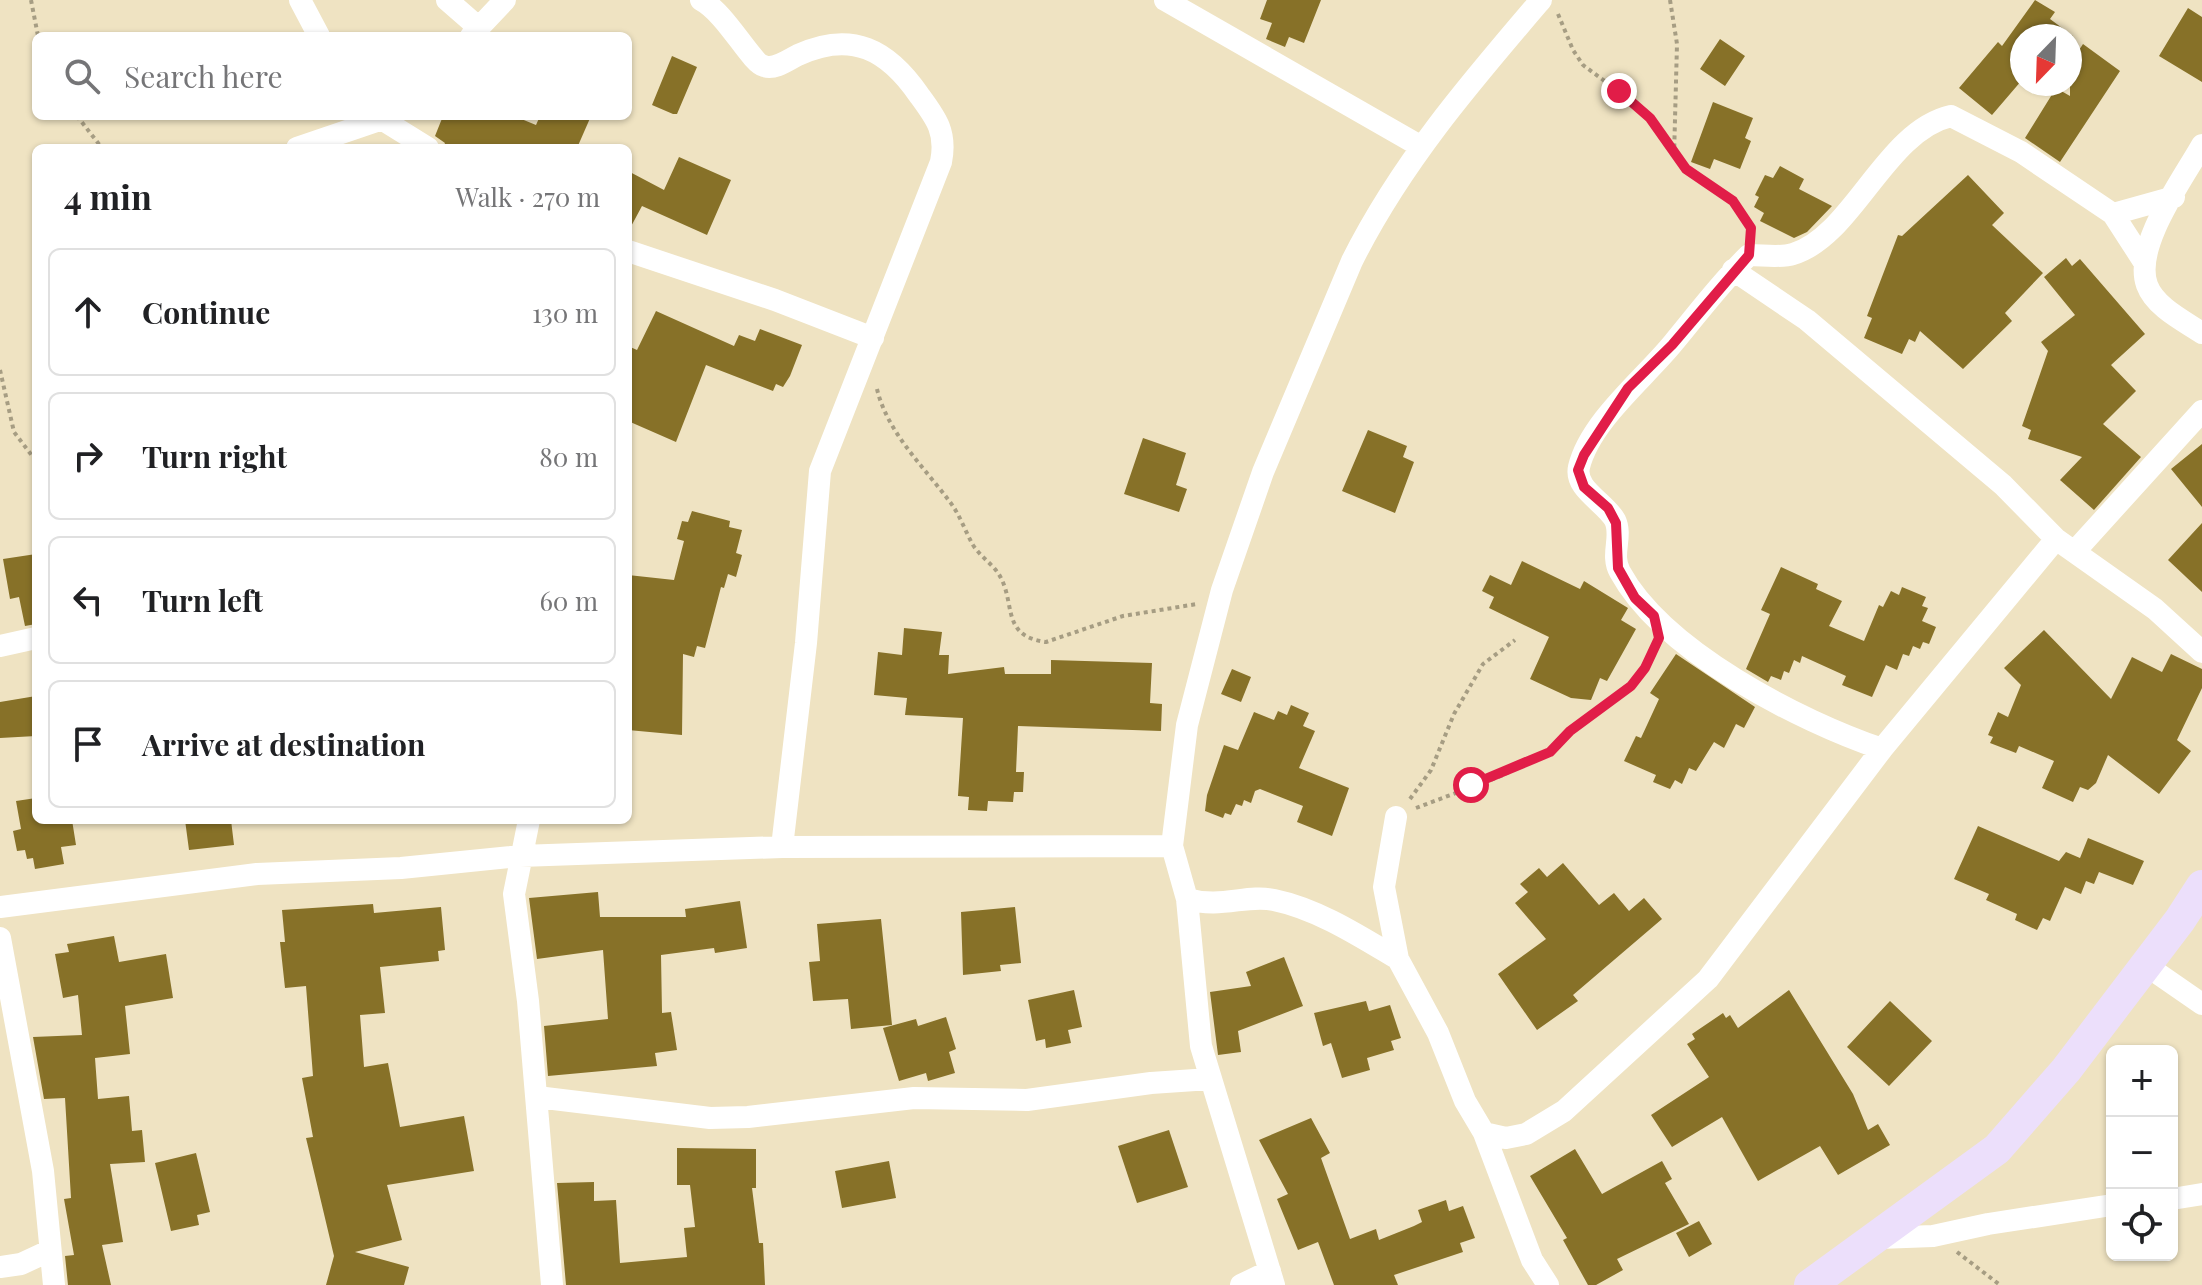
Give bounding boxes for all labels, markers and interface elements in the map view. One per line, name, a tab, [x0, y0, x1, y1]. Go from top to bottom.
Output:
north arrow	[2010, 24, 2082, 96]
search box	[32, 32, 632, 120]
icon: search	[60, 54, 104, 98]
text: Search here	[124, 56, 283, 96]
route end	[1601, 73, 1637, 109]
text: 4 min	[64, 173, 152, 219]
text: Walk · 270 m	[455, 179, 600, 214]
icon: ahead	[66, 290, 110, 334]
text: Continue	[142, 292, 270, 332]
text: 130 m	[532, 295, 598, 330]
icon: right	[66, 434, 110, 478]
text: Turn right	[142, 436, 287, 476]
text: 80 m	[539, 439, 598, 474]
icon: left	[66, 578, 110, 622]
text: Turn left	[142, 580, 263, 620]
text: 60 m	[539, 583, 598, 618]
icon: arrive	[66, 722, 110, 766]
text: Arrive at destination	[142, 724, 425, 764]
route start	[1453, 767, 1489, 803]
map controls	[2106, 1045, 2178, 1261]
button: +	[2106, 1045, 2178, 1117]
button: −	[2106, 1117, 2178, 1189]
button: locate	[2106, 1189, 2178, 1261]

